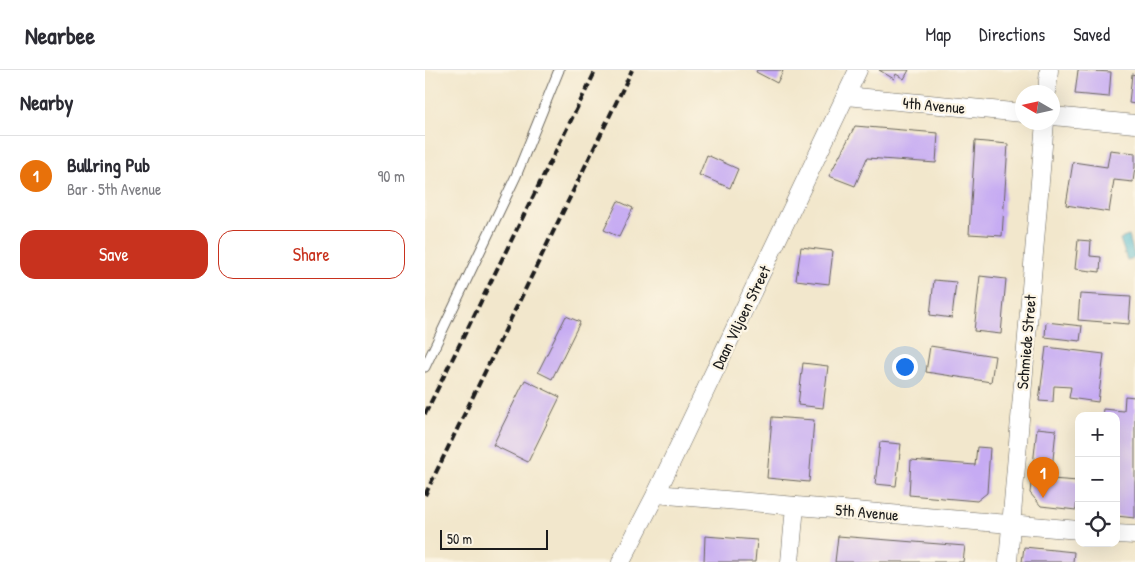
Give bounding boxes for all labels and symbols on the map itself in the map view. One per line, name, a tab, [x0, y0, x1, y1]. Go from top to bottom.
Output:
north arrow	[1015, 85, 1060, 130]
street label: 4th Avenue	[902, 91, 967, 119]
street label: Daan Viljoen Street	[706, 261, 776, 372]
street label: Schmiede Street	[1011, 293, 1041, 390]
your location	[892, 354, 918, 380]
pin: 1	[1027, 457, 1059, 498]
street label: 5th Avenue	[835, 498, 900, 526]
scale bar	[440, 527, 547, 550]

